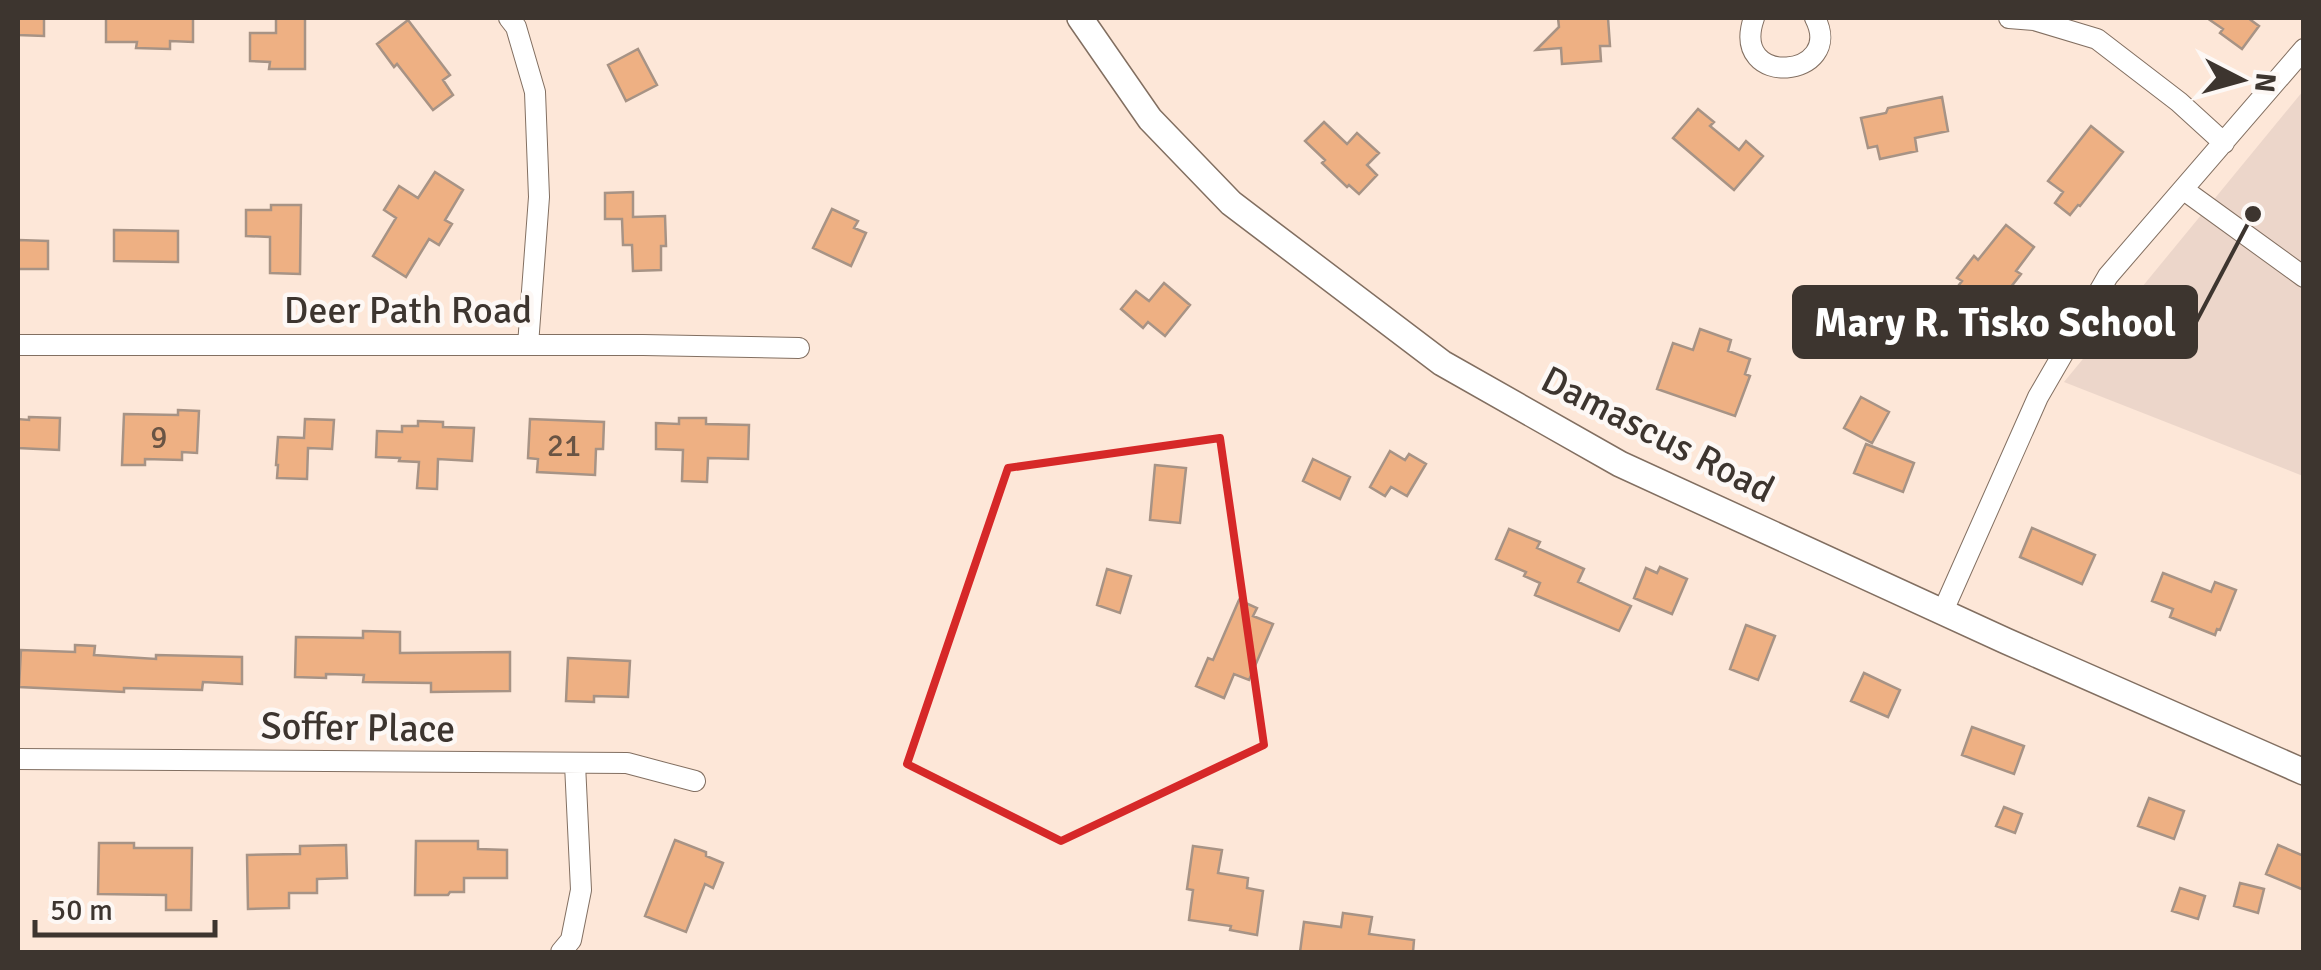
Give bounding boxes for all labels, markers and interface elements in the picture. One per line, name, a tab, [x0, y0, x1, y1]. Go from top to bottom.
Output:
north arrow	[2191, 30, 2291, 130]
text: N	[2247, 71, 2283, 94]
street label: Deer Path Road	[284, 287, 532, 334]
callout: Mary R. Tisko School	[1794, 287, 2196, 357]
text: Mary R. Tisko School	[1814, 298, 2176, 348]
street label: Damascus Road	[1534, 356, 1782, 513]
house number: 9	[150, 418, 168, 457]
house number: 21	[547, 426, 581, 465]
street label: Soffer Place	[260, 702, 456, 753]
scale bar	[35, 875, 215, 937]
text: 50 m	[50, 892, 113, 929]

